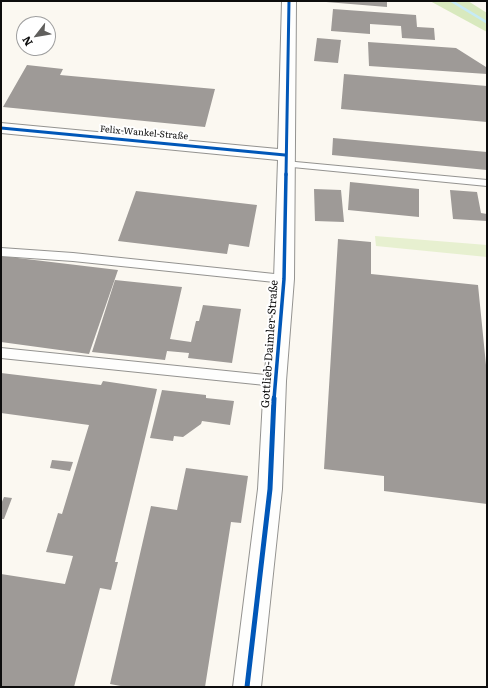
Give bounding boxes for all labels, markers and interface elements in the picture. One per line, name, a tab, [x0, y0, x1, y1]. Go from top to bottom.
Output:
north arrow	[16, 16, 56, 56]
text: N	[17, 34, 36, 50]
street label: Felix-Wankel-Straße	[99, 124, 189, 142]
street label: Gottlieb-Daimler-Straße	[259, 280, 281, 408]

